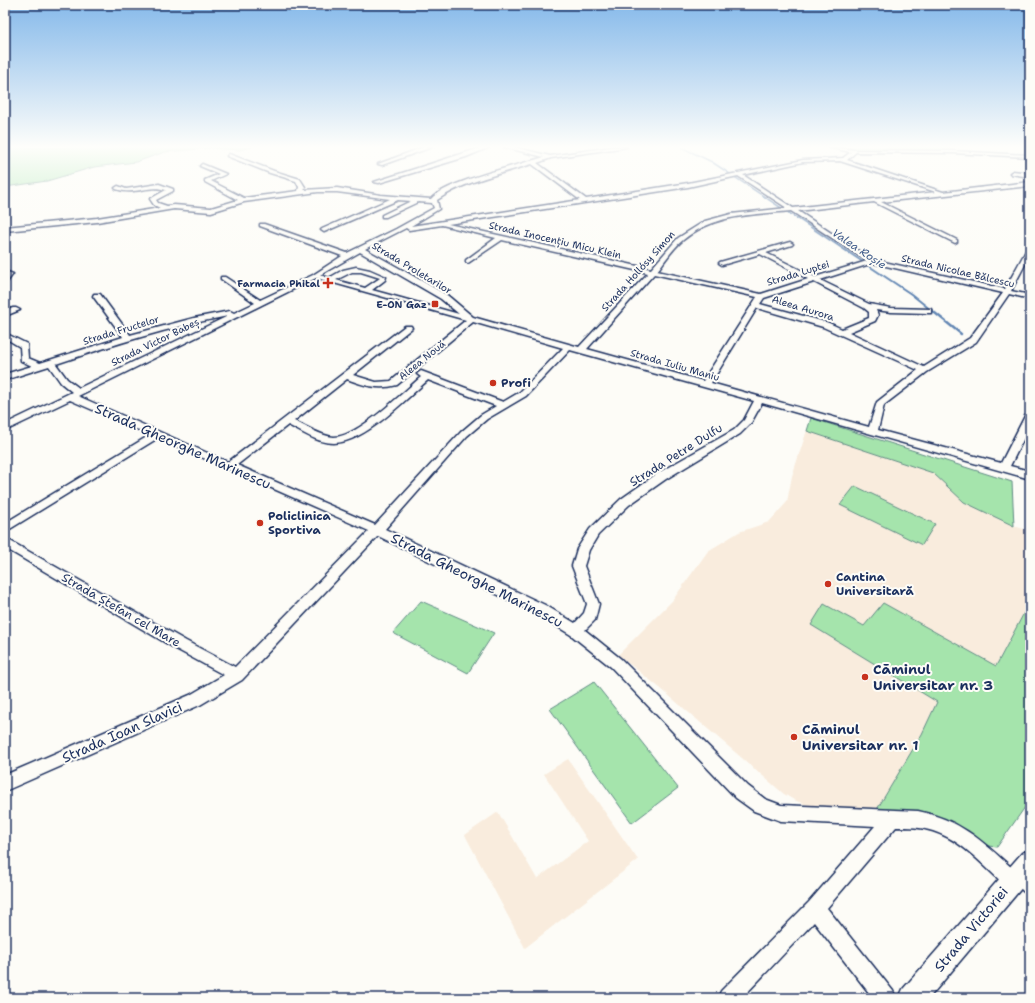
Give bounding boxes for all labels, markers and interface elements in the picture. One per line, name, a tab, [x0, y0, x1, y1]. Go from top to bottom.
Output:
street label: Strada Inocențiu Micu Klein	[487, 218, 622, 263]
water label: Valea Roșie	[829, 225, 889, 273]
street label: Strada Hollósy Simon	[598, 228, 678, 314]
street label: Strada Proletarilor	[370, 239, 455, 297]
street label: Strada Nicolae Bălcescu	[900, 252, 1016, 290]
street label: Strada Luptei	[765, 257, 831, 289]
place label: Farmacia Phital	[237, 277, 321, 290]
marker: Farmacia Phital	[323, 278, 333, 288]
street label: Aleea Aurora	[770, 292, 836, 324]
place label: E-ON Gaz	[376, 298, 427, 311]
marker: E-ON Gaz	[430, 299, 440, 309]
street label: Strada Fructelor	[81, 312, 161, 348]
street label: Strada Victor Babeș	[109, 315, 202, 370]
street label: Aleea Nouă	[396, 337, 449, 383]
street label: Strada Iuliu Maniu	[629, 346, 721, 384]
place label: Profi	[501, 375, 531, 391]
marker: Profi	[488, 378, 498, 388]
street label: Strada Gheorghe Marinescu	[92, 399, 274, 493]
street label: Strada Petre Dulfu	[626, 420, 726, 490]
place label: Policlinica Sportiva	[268, 508, 332, 538]
marker: Policlinica Sportiva	[255, 518, 265, 528]
street label: Strada Gheorghe Marinescu	[388, 529, 566, 631]
street label: Strada Ștefan cel Mare	[59, 569, 184, 651]
place label: Cantina Universitară	[836, 569, 914, 599]
marker: Cantina Universitară	[823, 579, 833, 589]
place label: Căminul Universitar nr. 3	[873, 660, 993, 694]
marker: Căminul Universitar nr. 3	[860, 672, 870, 682]
street label: Strada Ioan Slavici	[59, 697, 185, 767]
place label: Căminul Universitar nr. 1	[802, 720, 919, 754]
marker: Căminul Universitar nr. 1	[789, 732, 799, 742]
street label: Strada Victoriei	[930, 883, 1012, 975]

